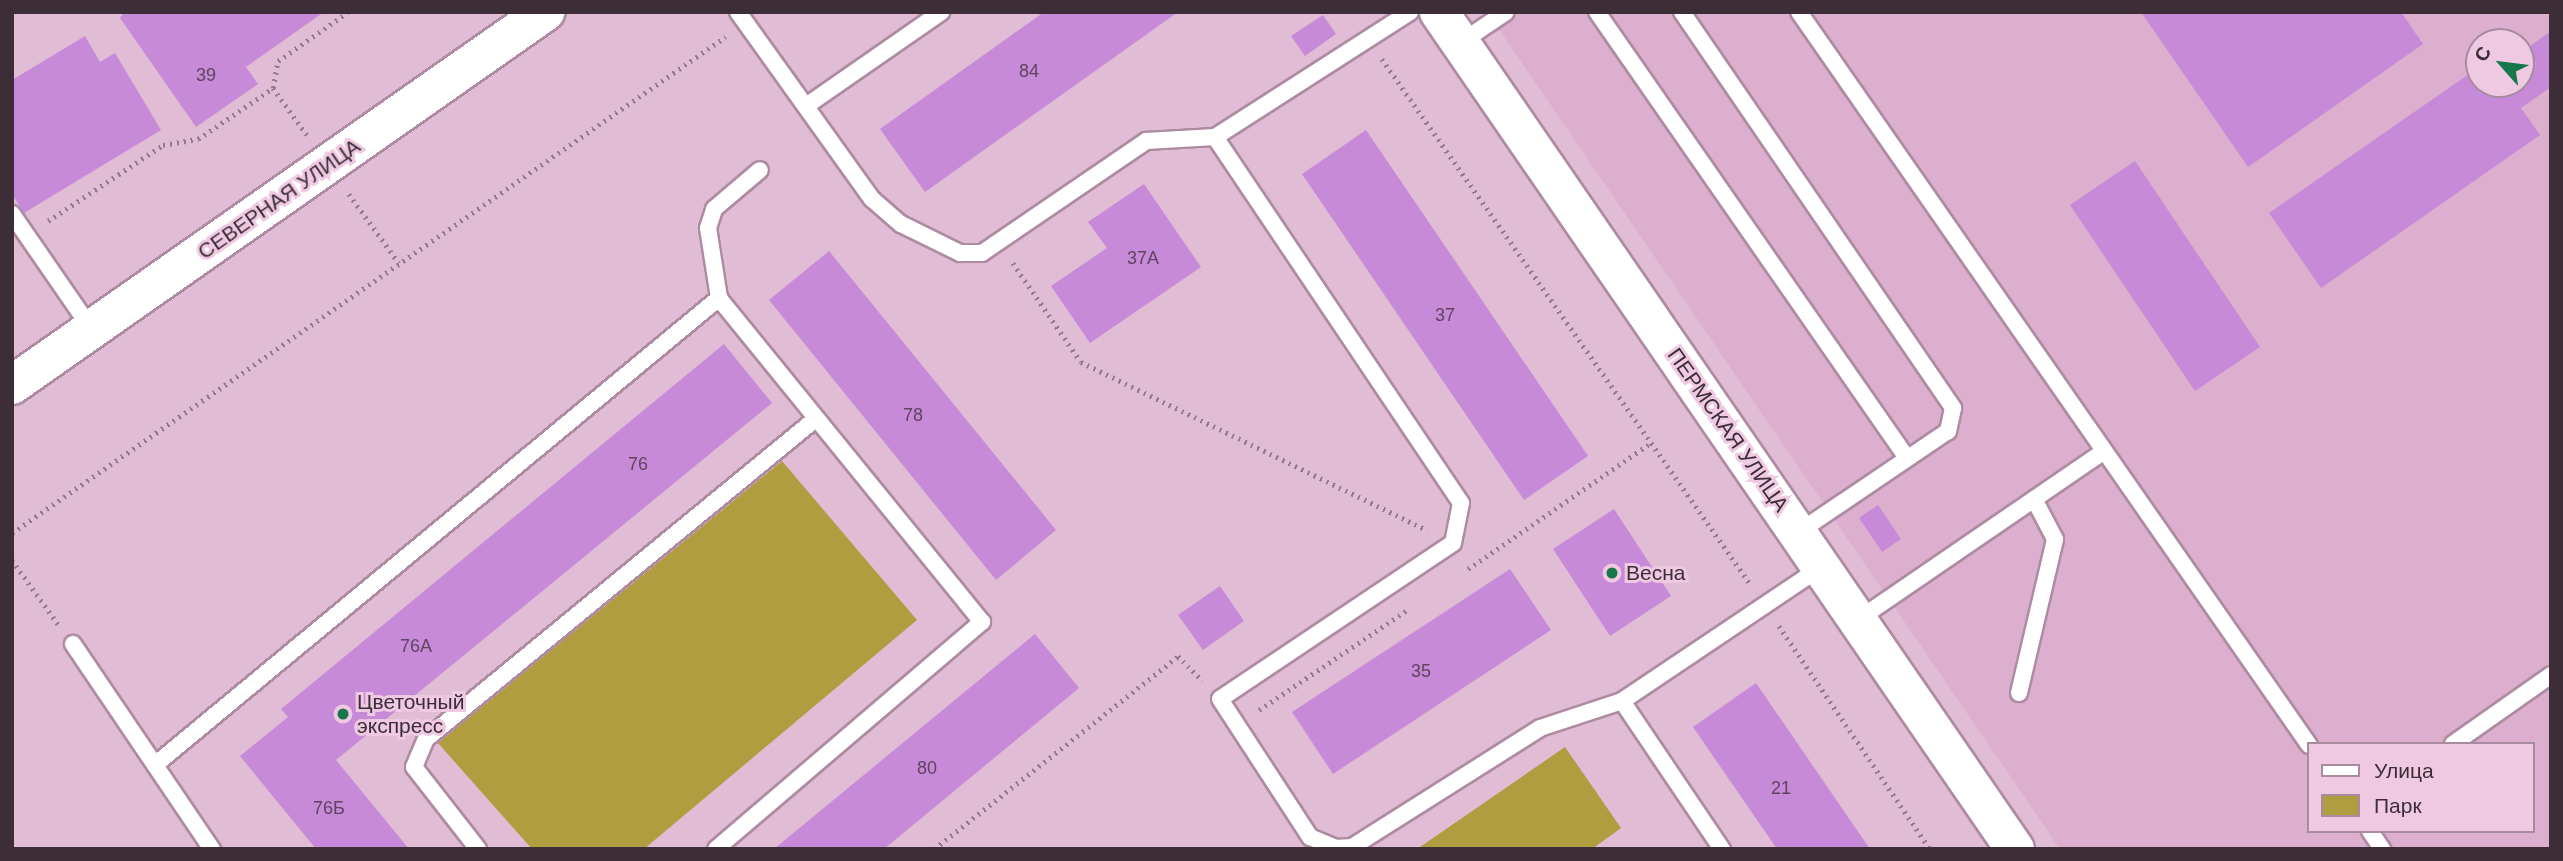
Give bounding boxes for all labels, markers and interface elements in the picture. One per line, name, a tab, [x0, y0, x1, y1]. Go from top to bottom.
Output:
north arrow	[2465, 28, 2535, 98]
text: С	[2470, 43, 2495, 65]
house number: 84	[1019, 60, 1039, 82]
house number: 39	[196, 64, 216, 86]
street label: СЕВЕРНАЯ УЛИЦА	[193, 133, 365, 265]
house number: 37А	[1127, 247, 1159, 269]
house number: 37	[1435, 304, 1455, 326]
street label: ПЕРМСКАЯ УЛИЦА	[1662, 343, 1794, 517]
house number: 78	[903, 404, 923, 426]
house number: 76	[628, 453, 648, 475]
place label: Весна	[1626, 560, 1685, 586]
marker: Весна	[1604, 565, 1620, 581]
house number: 76А	[400, 635, 432, 657]
house number: 35	[1411, 660, 1431, 682]
place label: Цветочный экспресс	[357, 689, 464, 739]
marker: Цветочный экспресс	[335, 706, 351, 722]
legend	[2308, 742, 2535, 833]
house number: 80	[917, 757, 937, 779]
text: Улица	[2374, 759, 2434, 782]
house number: 21	[1771, 777, 1791, 799]
text: Парк	[2374, 794, 2422, 817]
house number: 76Б	[313, 797, 345, 819]

